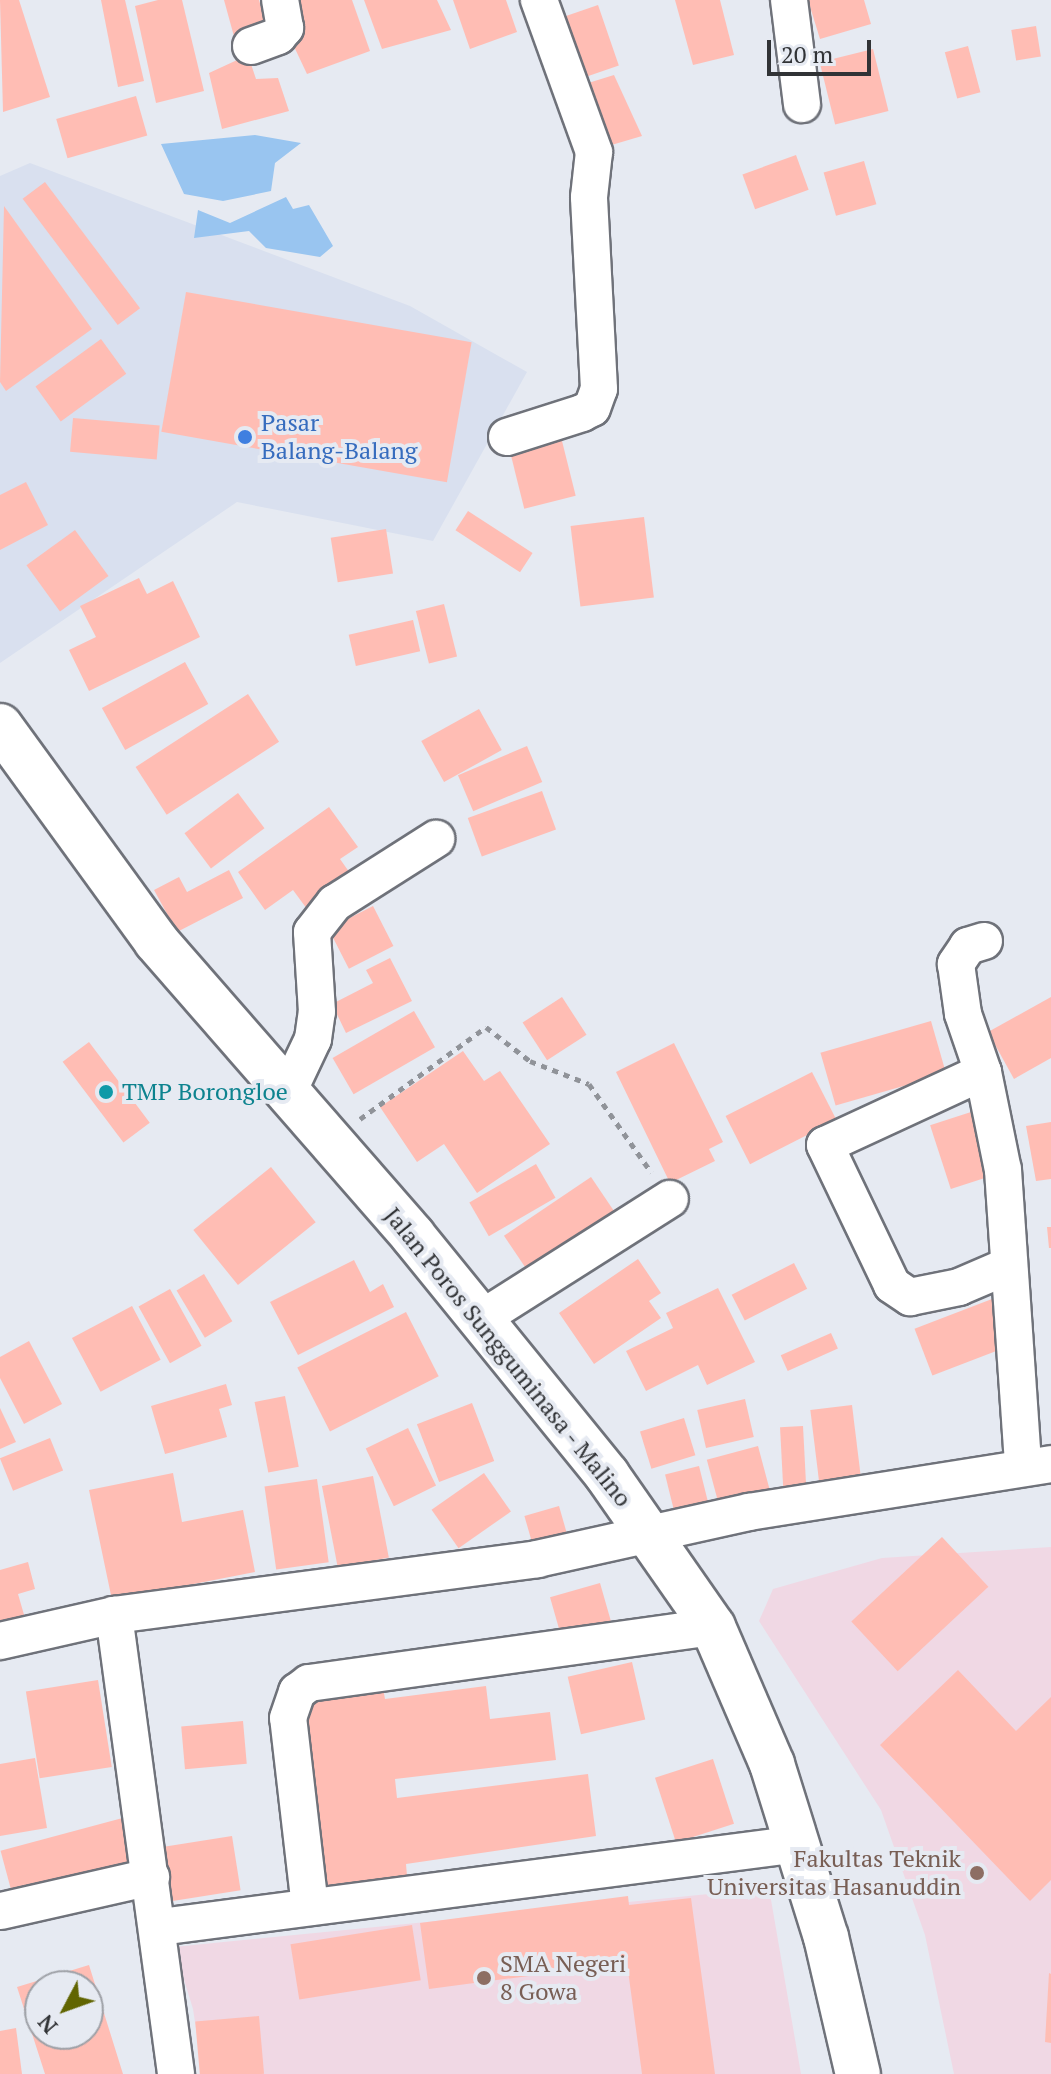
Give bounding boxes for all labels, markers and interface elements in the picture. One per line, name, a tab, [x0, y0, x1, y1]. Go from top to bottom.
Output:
scale bar	[771, 24, 875, 74]
text: 20 m	[781, 38, 833, 70]
place label: Pasar Balang-Balang	[261, 409, 417, 465]
marker: Pasar Balang-Balang	[236, 428, 254, 446]
place label: TMP Borongloe	[122, 1078, 288, 1106]
marker: TMP Borongloe	[97, 1083, 115, 1101]
street label: Jalan Poros Sungguminasa - Malino	[378, 1201, 638, 1513]
place label: Fakultas Teknik Universitas Hasanuddin	[707, 1845, 961, 1901]
marker: Fakultas Teknik Universitas Hasanuddin	[968, 1864, 986, 1882]
place label: SMA Negeri 8 Gowa	[500, 1950, 627, 2006]
marker: SMA Negeri 8 Gowa	[475, 1969, 493, 1987]
north arrow	[24, 1970, 104, 2050]
text: N	[31, 2009, 63, 2041]

